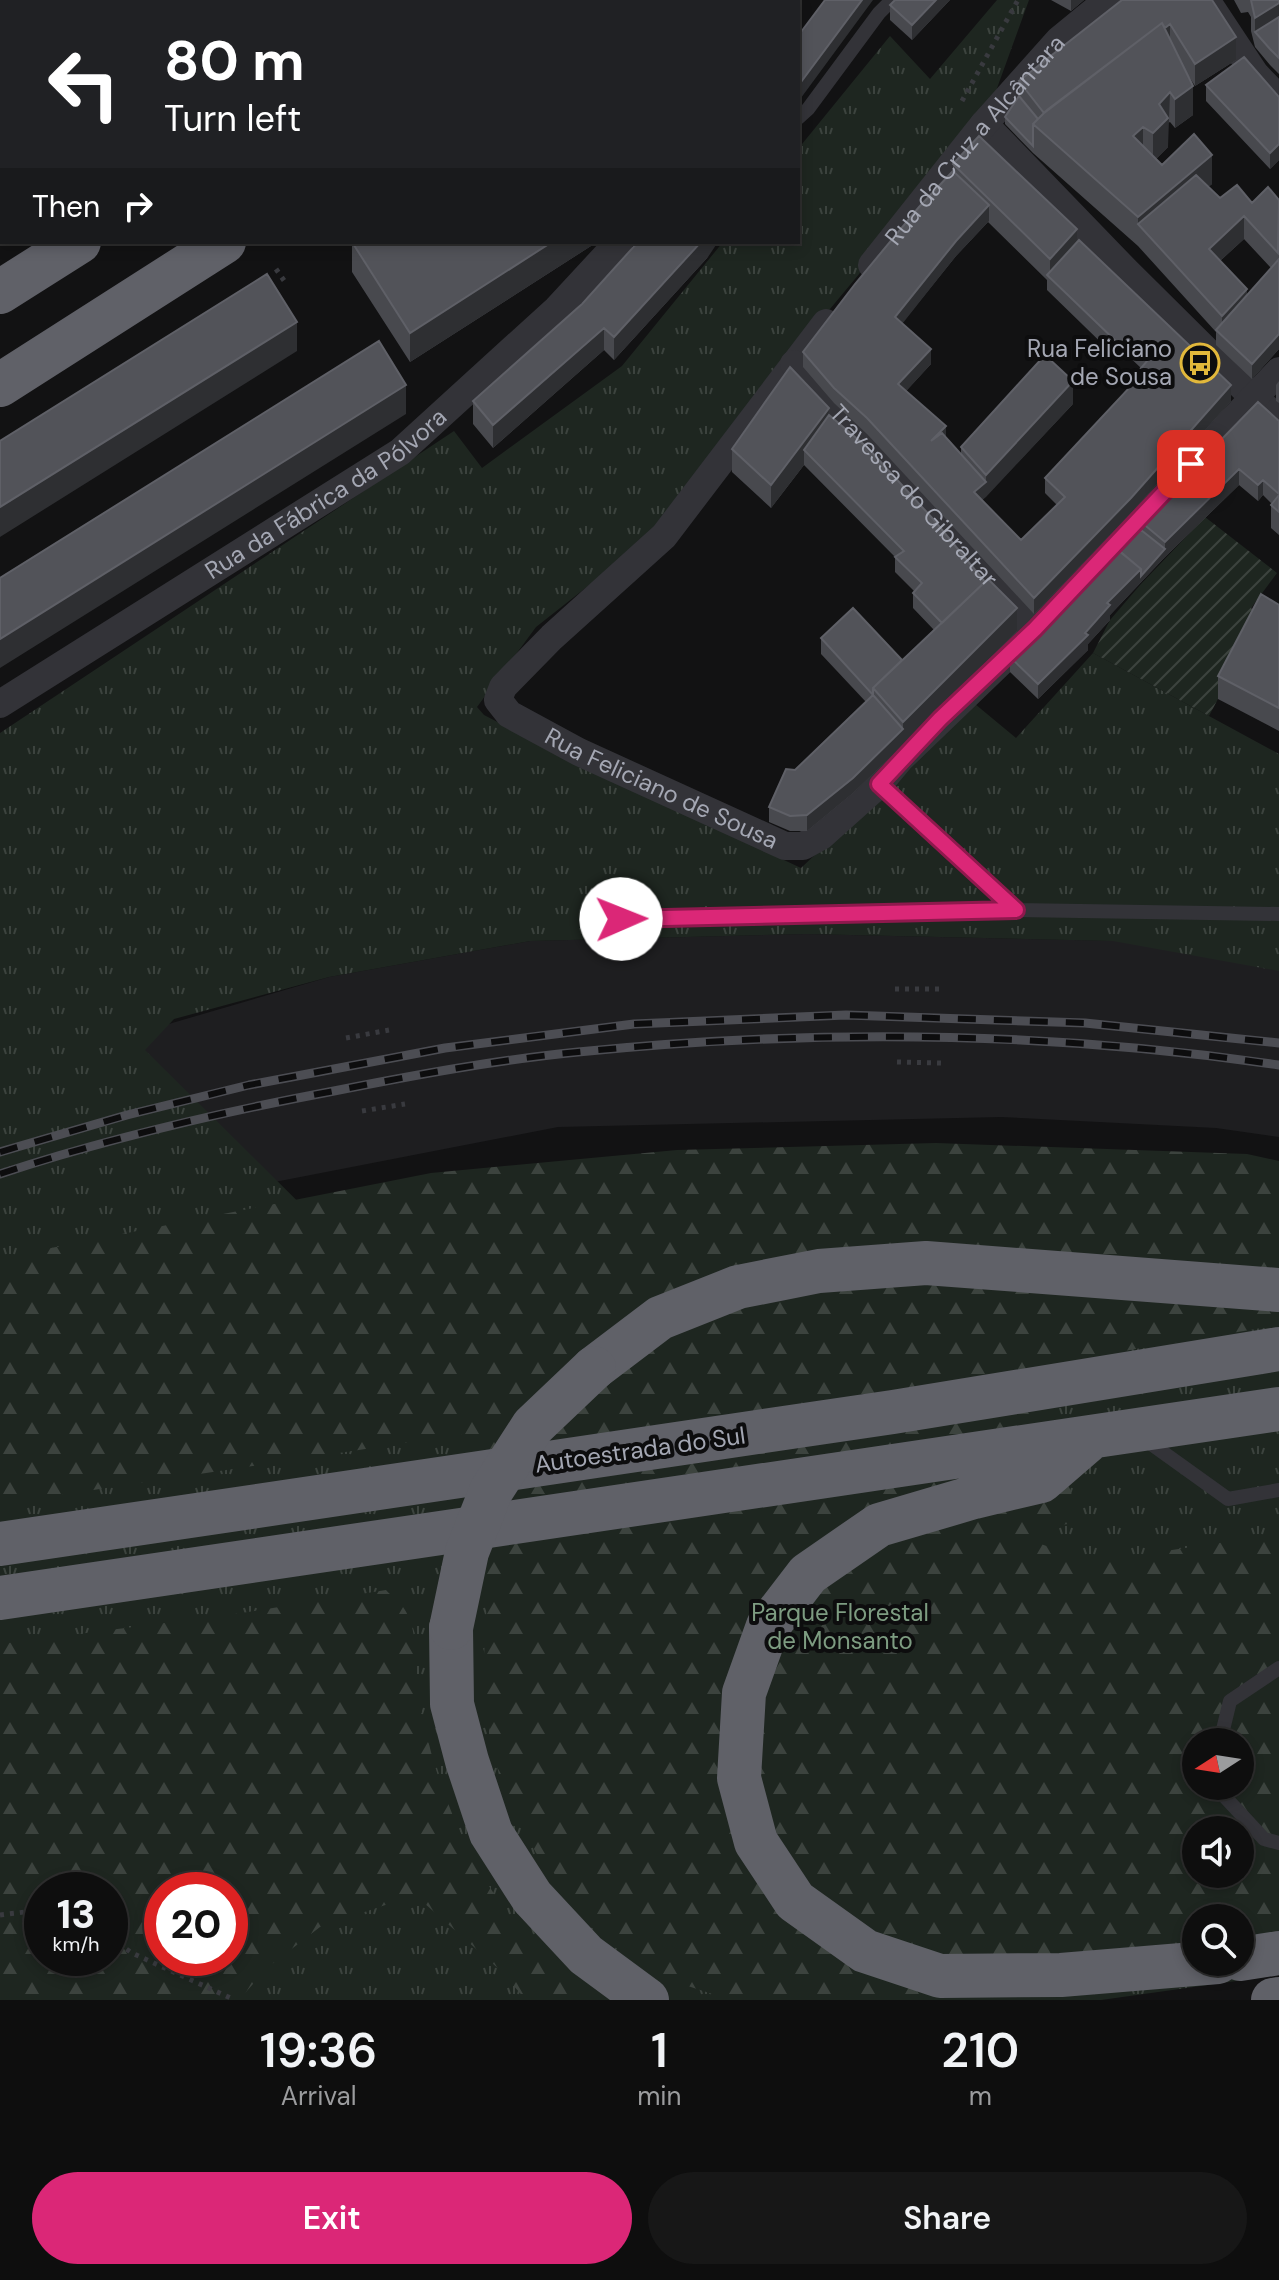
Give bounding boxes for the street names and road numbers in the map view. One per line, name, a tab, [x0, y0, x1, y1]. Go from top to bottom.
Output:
street label: Rua da Cruz a Alcântara	[878, 28, 1071, 251]
street label: Travessa do Gibraltar	[823, 398, 1005, 593]
street label: Rua da Fábrica da Pólvora	[199, 401, 453, 586]
street label: Rua Feliciano de Sousa	[540, 720, 783, 856]
street label: Autoestrada do Sul	[533, 1419, 747, 1480]

